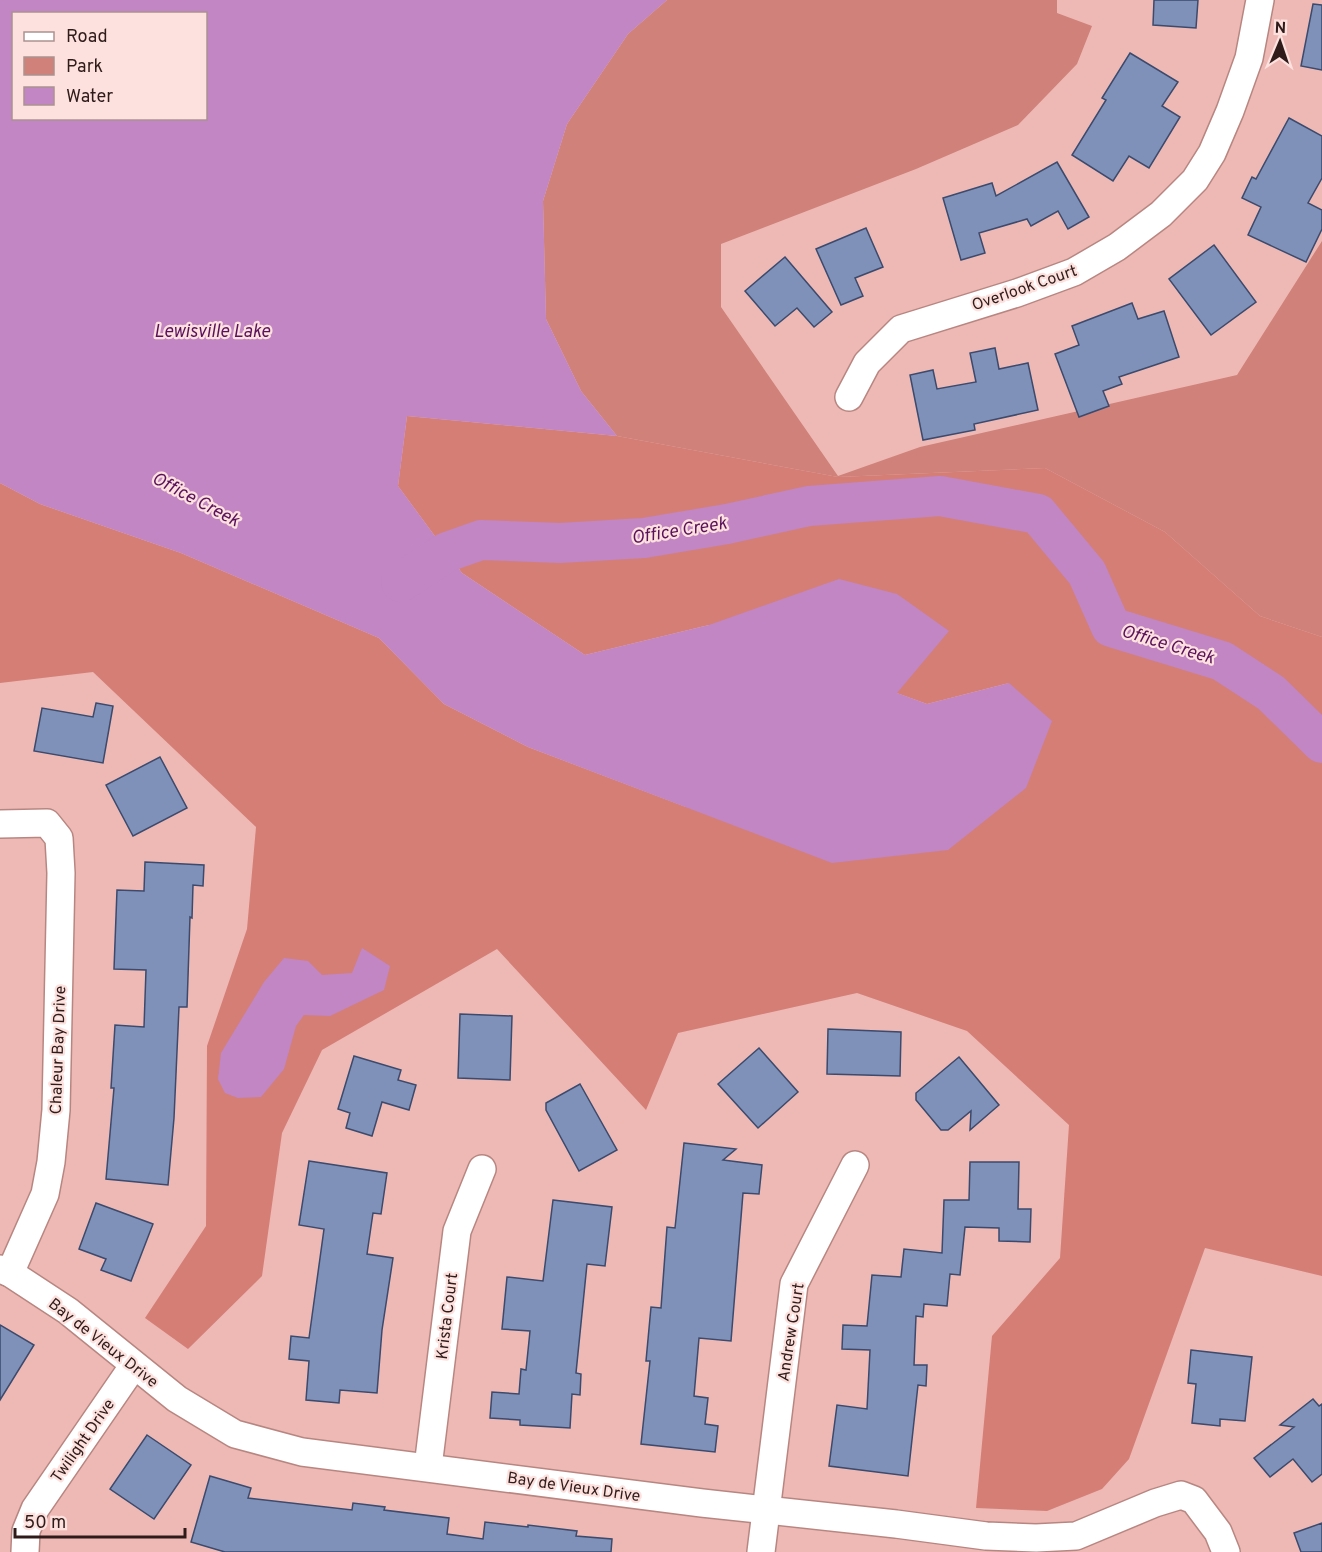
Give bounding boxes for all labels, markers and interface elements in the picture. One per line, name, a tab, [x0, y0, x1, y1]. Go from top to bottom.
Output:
legend	[12, 12, 207, 120]
north arrow	[1250, 12, 1310, 72]
text: N	[1274, 19, 1287, 39]
text: Road	[66, 26, 108, 49]
text: Park	[66, 56, 103, 79]
text: Water	[66, 86, 113, 109]
street label: Overlook Court	[969, 262, 1080, 316]
water label: Lewisville Lake	[154, 321, 271, 344]
water label: Office Creek	[148, 468, 244, 533]
water label: Office Creek	[630, 512, 729, 550]
water label: Office Creek	[1118, 620, 1218, 671]
street label: Chaleur Bay Drive	[47, 985, 71, 1115]
street label: Krista Court	[433, 1272, 463, 1361]
street label: Andrew Court	[774, 1282, 810, 1383]
street label: Bay de Vieux Drive	[44, 1294, 162, 1393]
street label: Twilight Drive	[47, 1395, 120, 1487]
street label: Bay de Vieux Drive	[506, 1469, 642, 1507]
scale bar	[15, 1501, 184, 1539]
text: 50 m	[24, 1512, 66, 1535]

